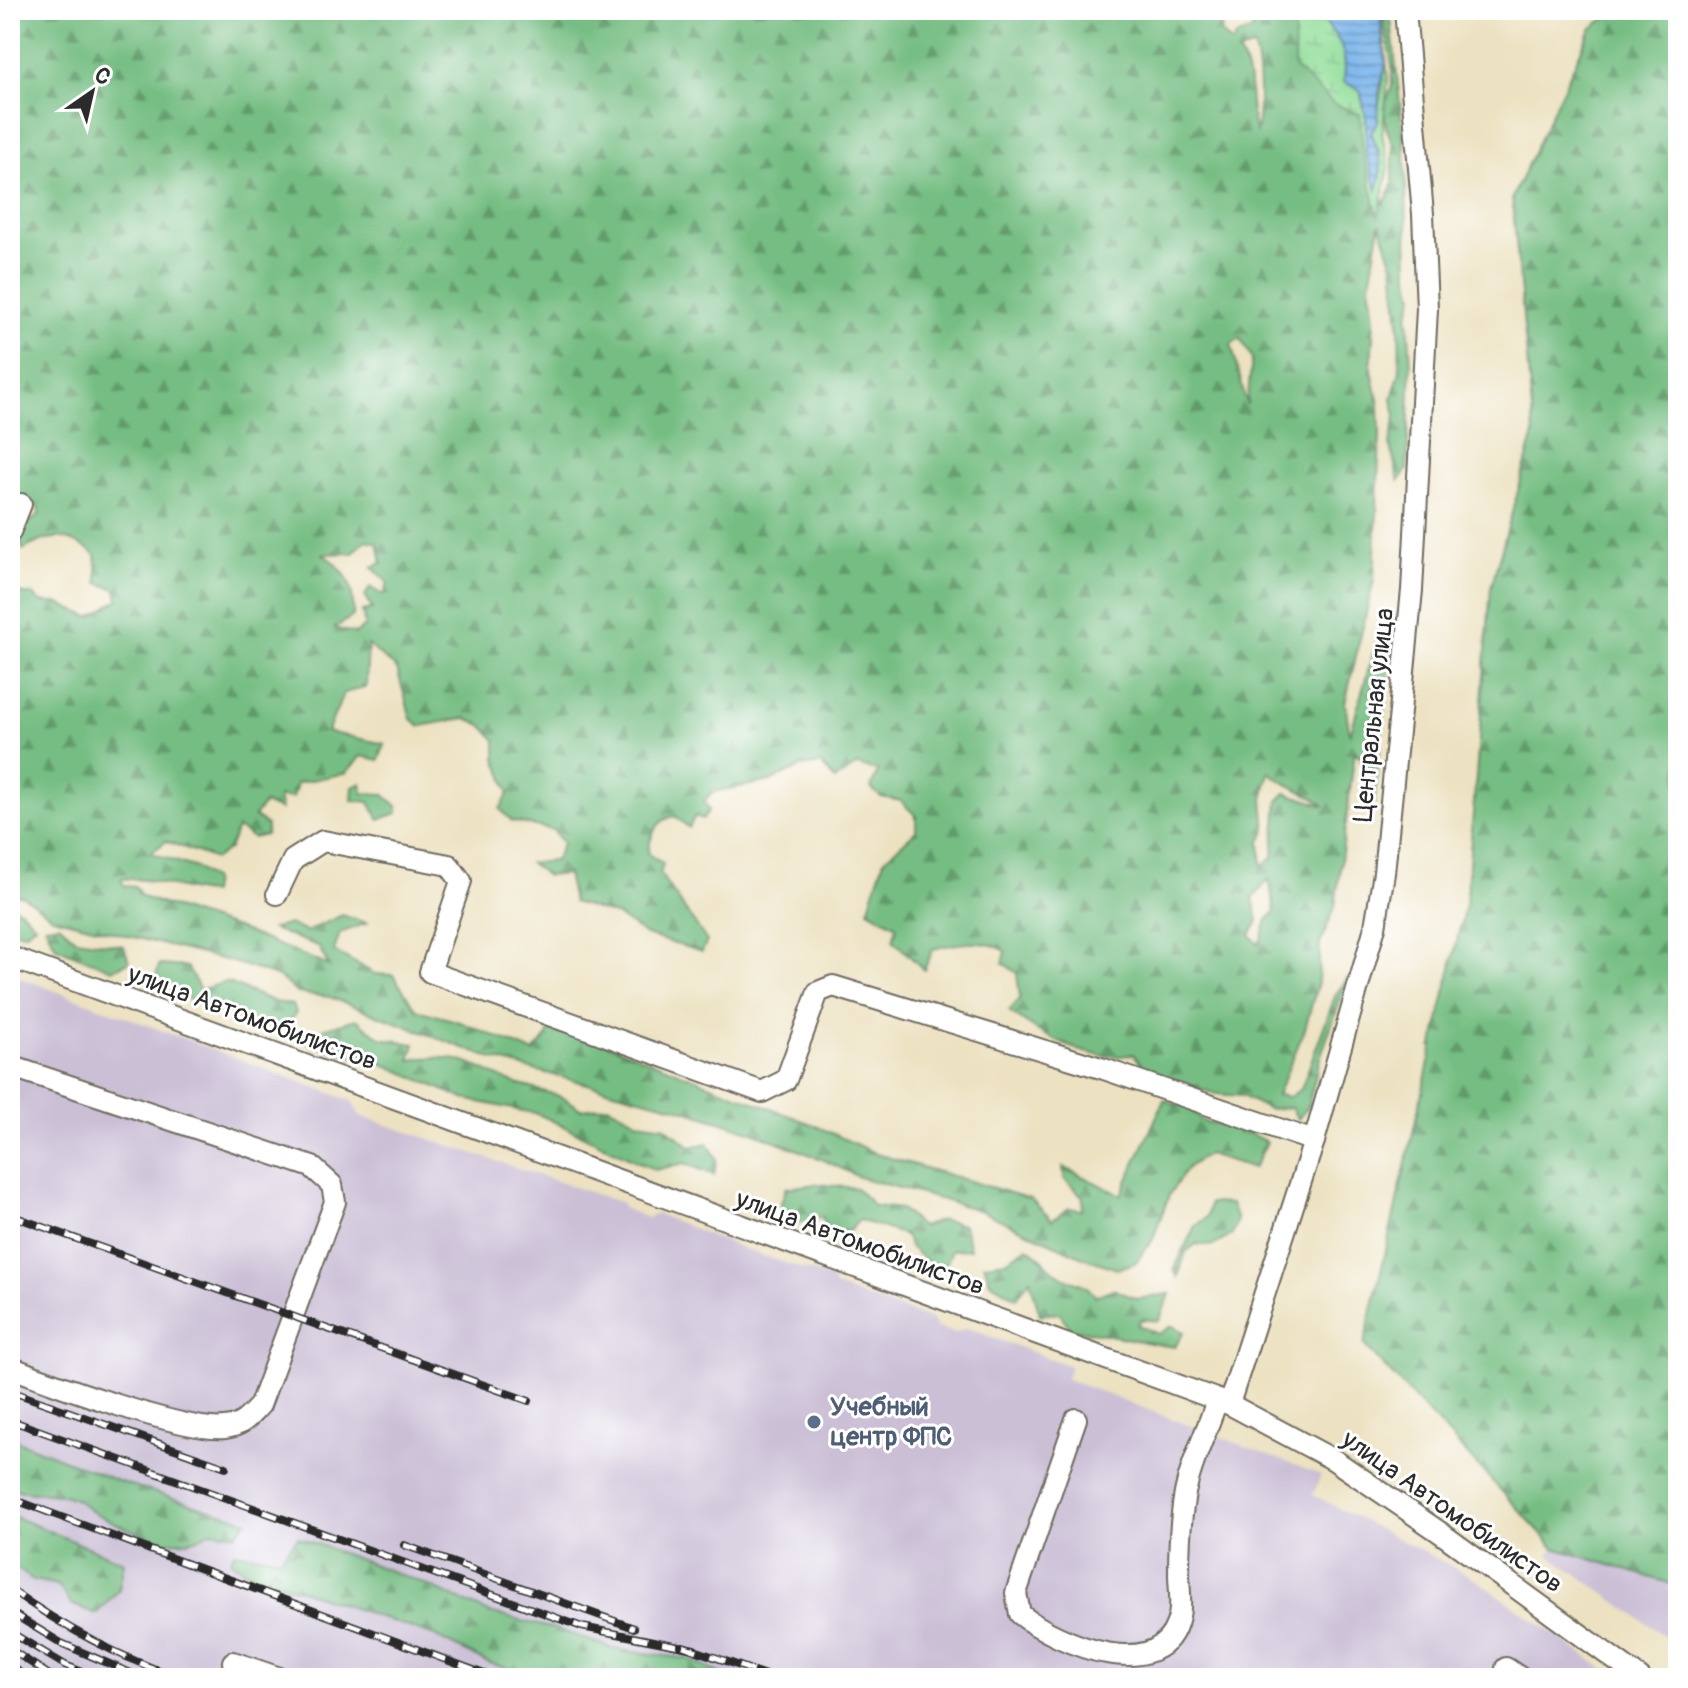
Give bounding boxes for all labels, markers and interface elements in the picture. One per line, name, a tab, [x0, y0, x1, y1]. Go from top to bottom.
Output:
north arrow	[52, 52, 132, 132]
text: С	[89, 61, 116, 92]
street label: Центральная улица	[1347, 606, 1401, 824]
street label: улица Автомобилистов	[122, 958, 381, 1078]
street label: улица Автомобилистов	[730, 1183, 989, 1303]
place label: Учебный центр ФПС	[830, 1391, 952, 1453]
marker: Учебный центр ФПС	[805, 1413, 823, 1431]
street label: улица Автомобилистов	[1335, 1423, 1569, 1600]

